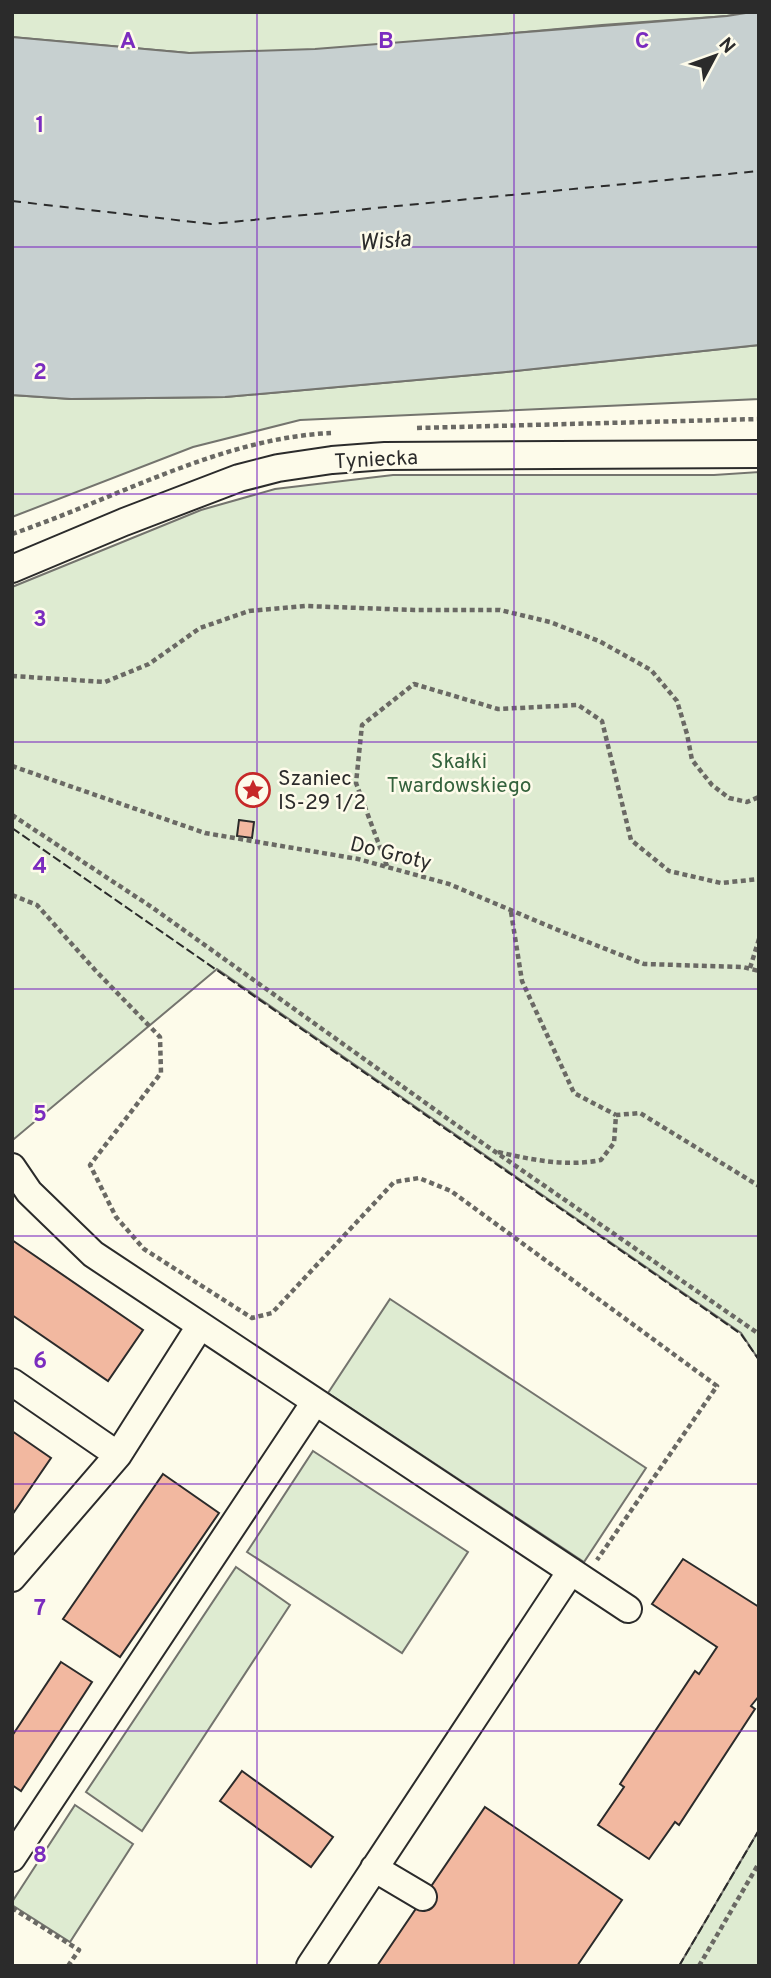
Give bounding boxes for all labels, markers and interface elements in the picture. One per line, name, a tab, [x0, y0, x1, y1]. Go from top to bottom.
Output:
north arrow	[680, 21, 750, 91]
text: A	[120, 28, 136, 57]
text: B	[378, 28, 394, 57]
text: C	[635, 28, 649, 57]
text: N	[713, 33, 740, 59]
text: 1	[35, 112, 45, 141]
water label: Wisła	[358, 226, 413, 259]
text: 2	[33, 359, 47, 388]
street label: Tyniecka	[334, 445, 419, 476]
text: 3	[33, 606, 47, 635]
park label: Skałki Twardowskiego	[387, 749, 531, 800]
place label: Szaniec IS-29 1/2	[278, 766, 366, 817]
place icon: Szaniec IS-29 1/2	[234, 771, 272, 809]
street label: Do Groty	[347, 831, 434, 878]
text: 4	[33, 853, 47, 882]
text: 5	[33, 1101, 47, 1130]
text: 6	[33, 1348, 47, 1377]
text: 7	[34, 1595, 46, 1624]
text: 8	[33, 1842, 47, 1871]

